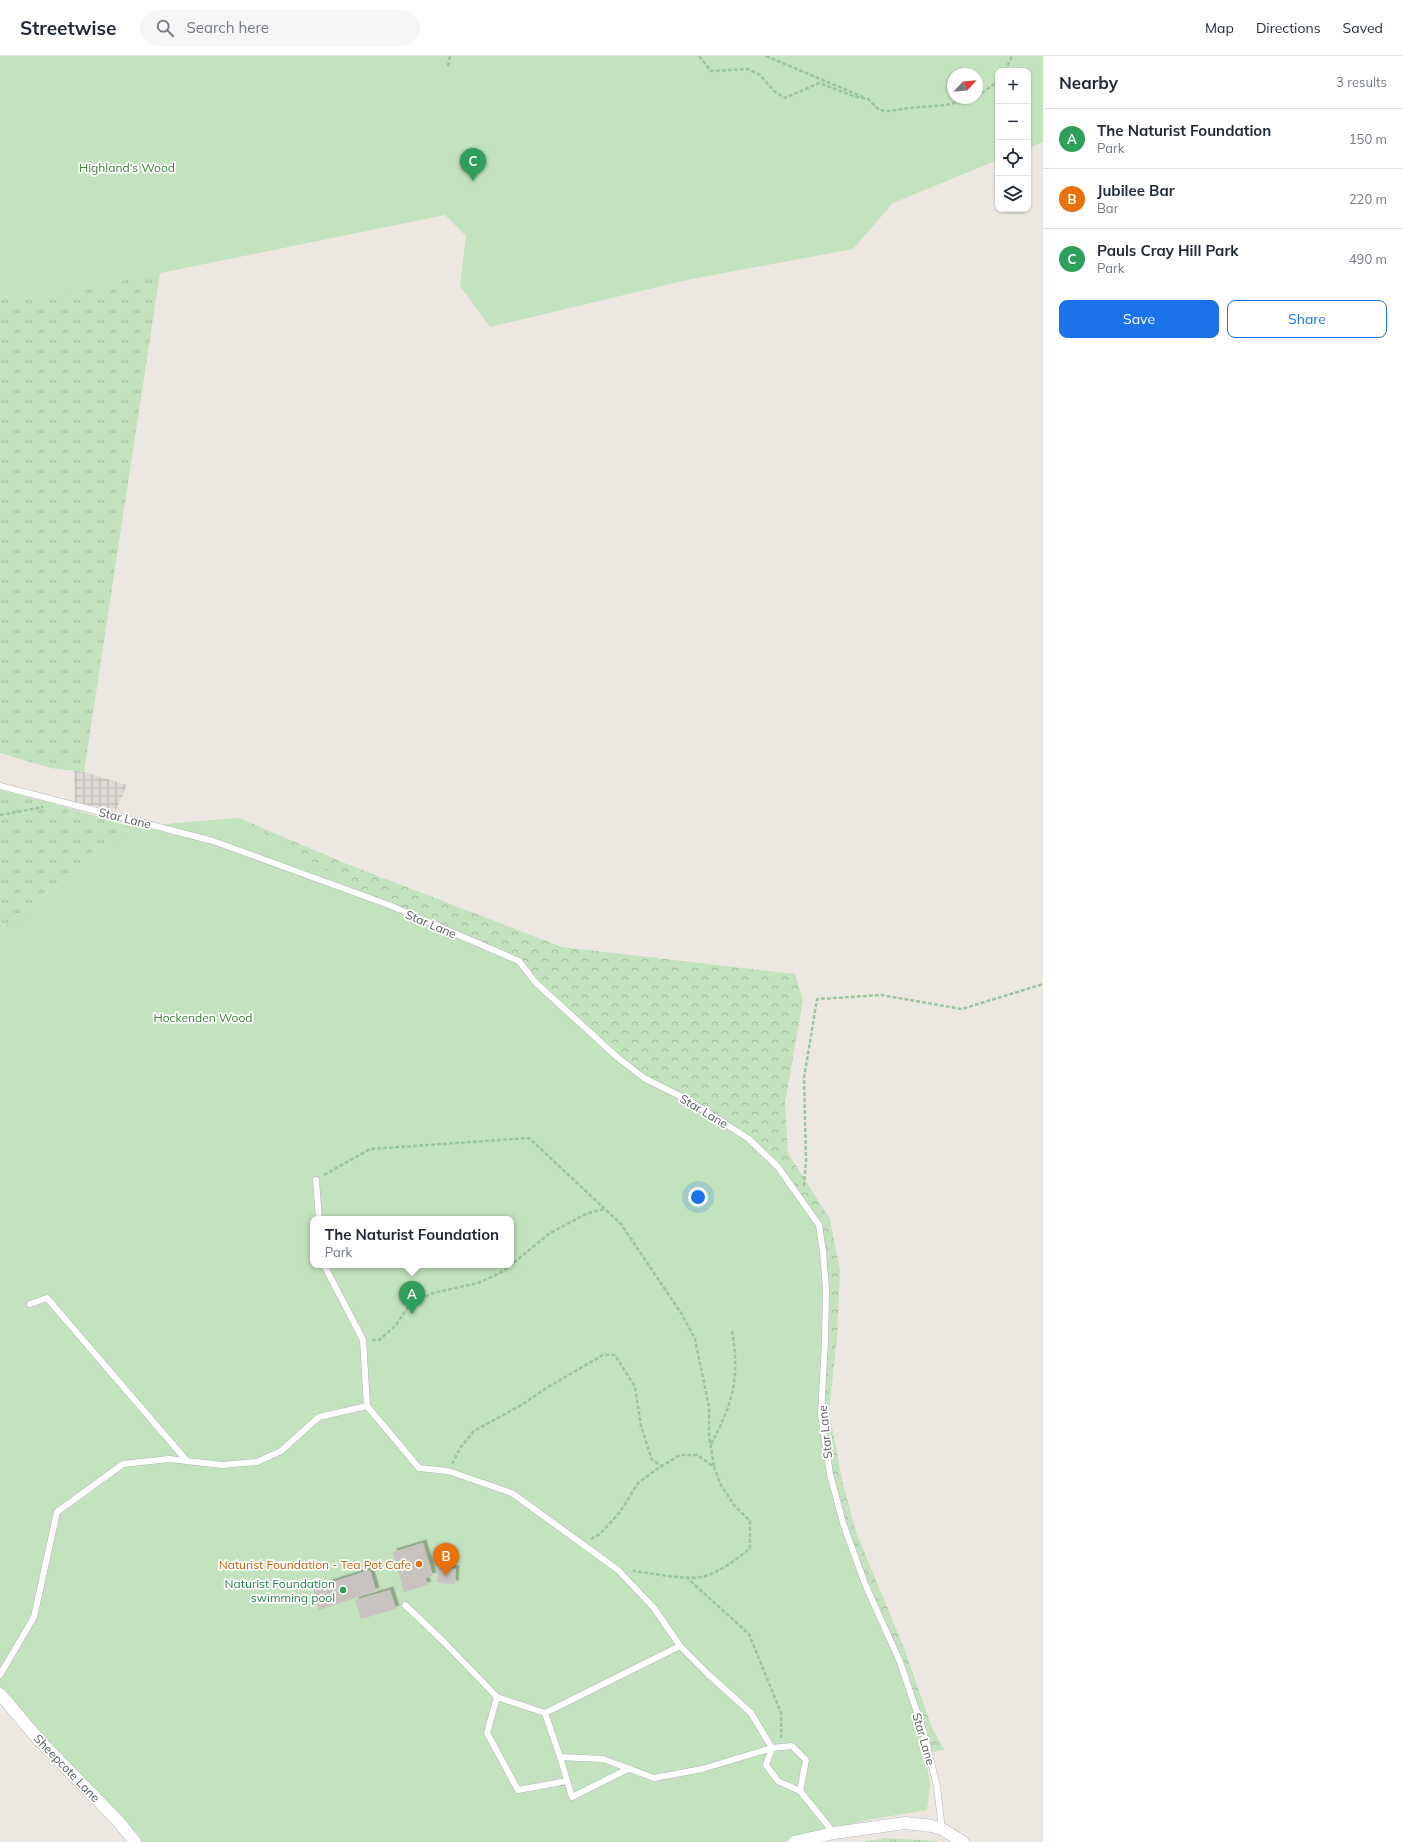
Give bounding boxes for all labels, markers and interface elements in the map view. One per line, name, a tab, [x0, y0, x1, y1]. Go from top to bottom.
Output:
search box	[140, 10, 420, 46]
text: Streetwise	[20, 16, 116, 40]
icon: search	[154, 17, 176, 39]
text: Search here	[186, 18, 269, 37]
text: Map	[1205, 19, 1234, 37]
text: Directions	[1256, 19, 1321, 37]
text: Saved	[1343, 19, 1383, 37]
north arrow	[947, 68, 983, 104]
map controls	[995, 68, 1031, 212]
button: +	[995, 68, 1031, 104]
text: Nearby	[1059, 72, 1118, 93]
text: 3 results	[1336, 74, 1387, 90]
button: −	[995, 104, 1031, 140]
text: The Naturist Foundation	[1097, 121, 1271, 140]
text: A	[1067, 131, 1077, 147]
text: 150 m	[1349, 131, 1387, 147]
button: locate	[995, 140, 1031, 176]
text: Park	[1097, 140, 1124, 156]
pin: C	[460, 148, 486, 181]
park label: Highland's Wood	[79, 160, 175, 175]
button: layers	[995, 176, 1031, 212]
text: Jubilee Bar	[1097, 181, 1175, 200]
text: B	[1068, 191, 1076, 207]
text: 220 m	[1349, 191, 1387, 207]
text: Bar	[1097, 200, 1118, 216]
text: Pauls Cray Hill Park	[1097, 241, 1239, 260]
text: C	[1068, 251, 1076, 267]
text: 490 m	[1349, 251, 1387, 267]
text: Park	[1097, 260, 1124, 276]
button: Save	[1059, 300, 1219, 338]
button: Share	[1227, 300, 1387, 338]
street label: Star Lane	[97, 804, 153, 832]
street label: Star Lane	[403, 907, 459, 941]
park label: Hockenden Wood	[153, 1010, 253, 1025]
street label: Star Lane	[677, 1091, 731, 1131]
your location	[688, 1187, 708, 1207]
popup	[310, 1216, 514, 1268]
text: The Naturist Foundation	[325, 1225, 499, 1244]
text: Park	[325, 1244, 352, 1260]
pin: A	[399, 1281, 425, 1314]
street label: Star Lane	[815, 1405, 835, 1459]
pin: B	[433, 1543, 459, 1576]
place label: Naturist Foundation - Tea Pot Cafe	[219, 1557, 411, 1572]
marker: Naturist Foundation - Tea Pot Cafe	[414, 1559, 424, 1569]
place label: Naturist Foundation swimming pool	[225, 1576, 335, 1605]
marker: Naturist Foundation swimming pool	[338, 1585, 348, 1595]
street label: Star Lane	[909, 1711, 939, 1767]
street label: Sheepcote Lane	[31, 1731, 103, 1805]

